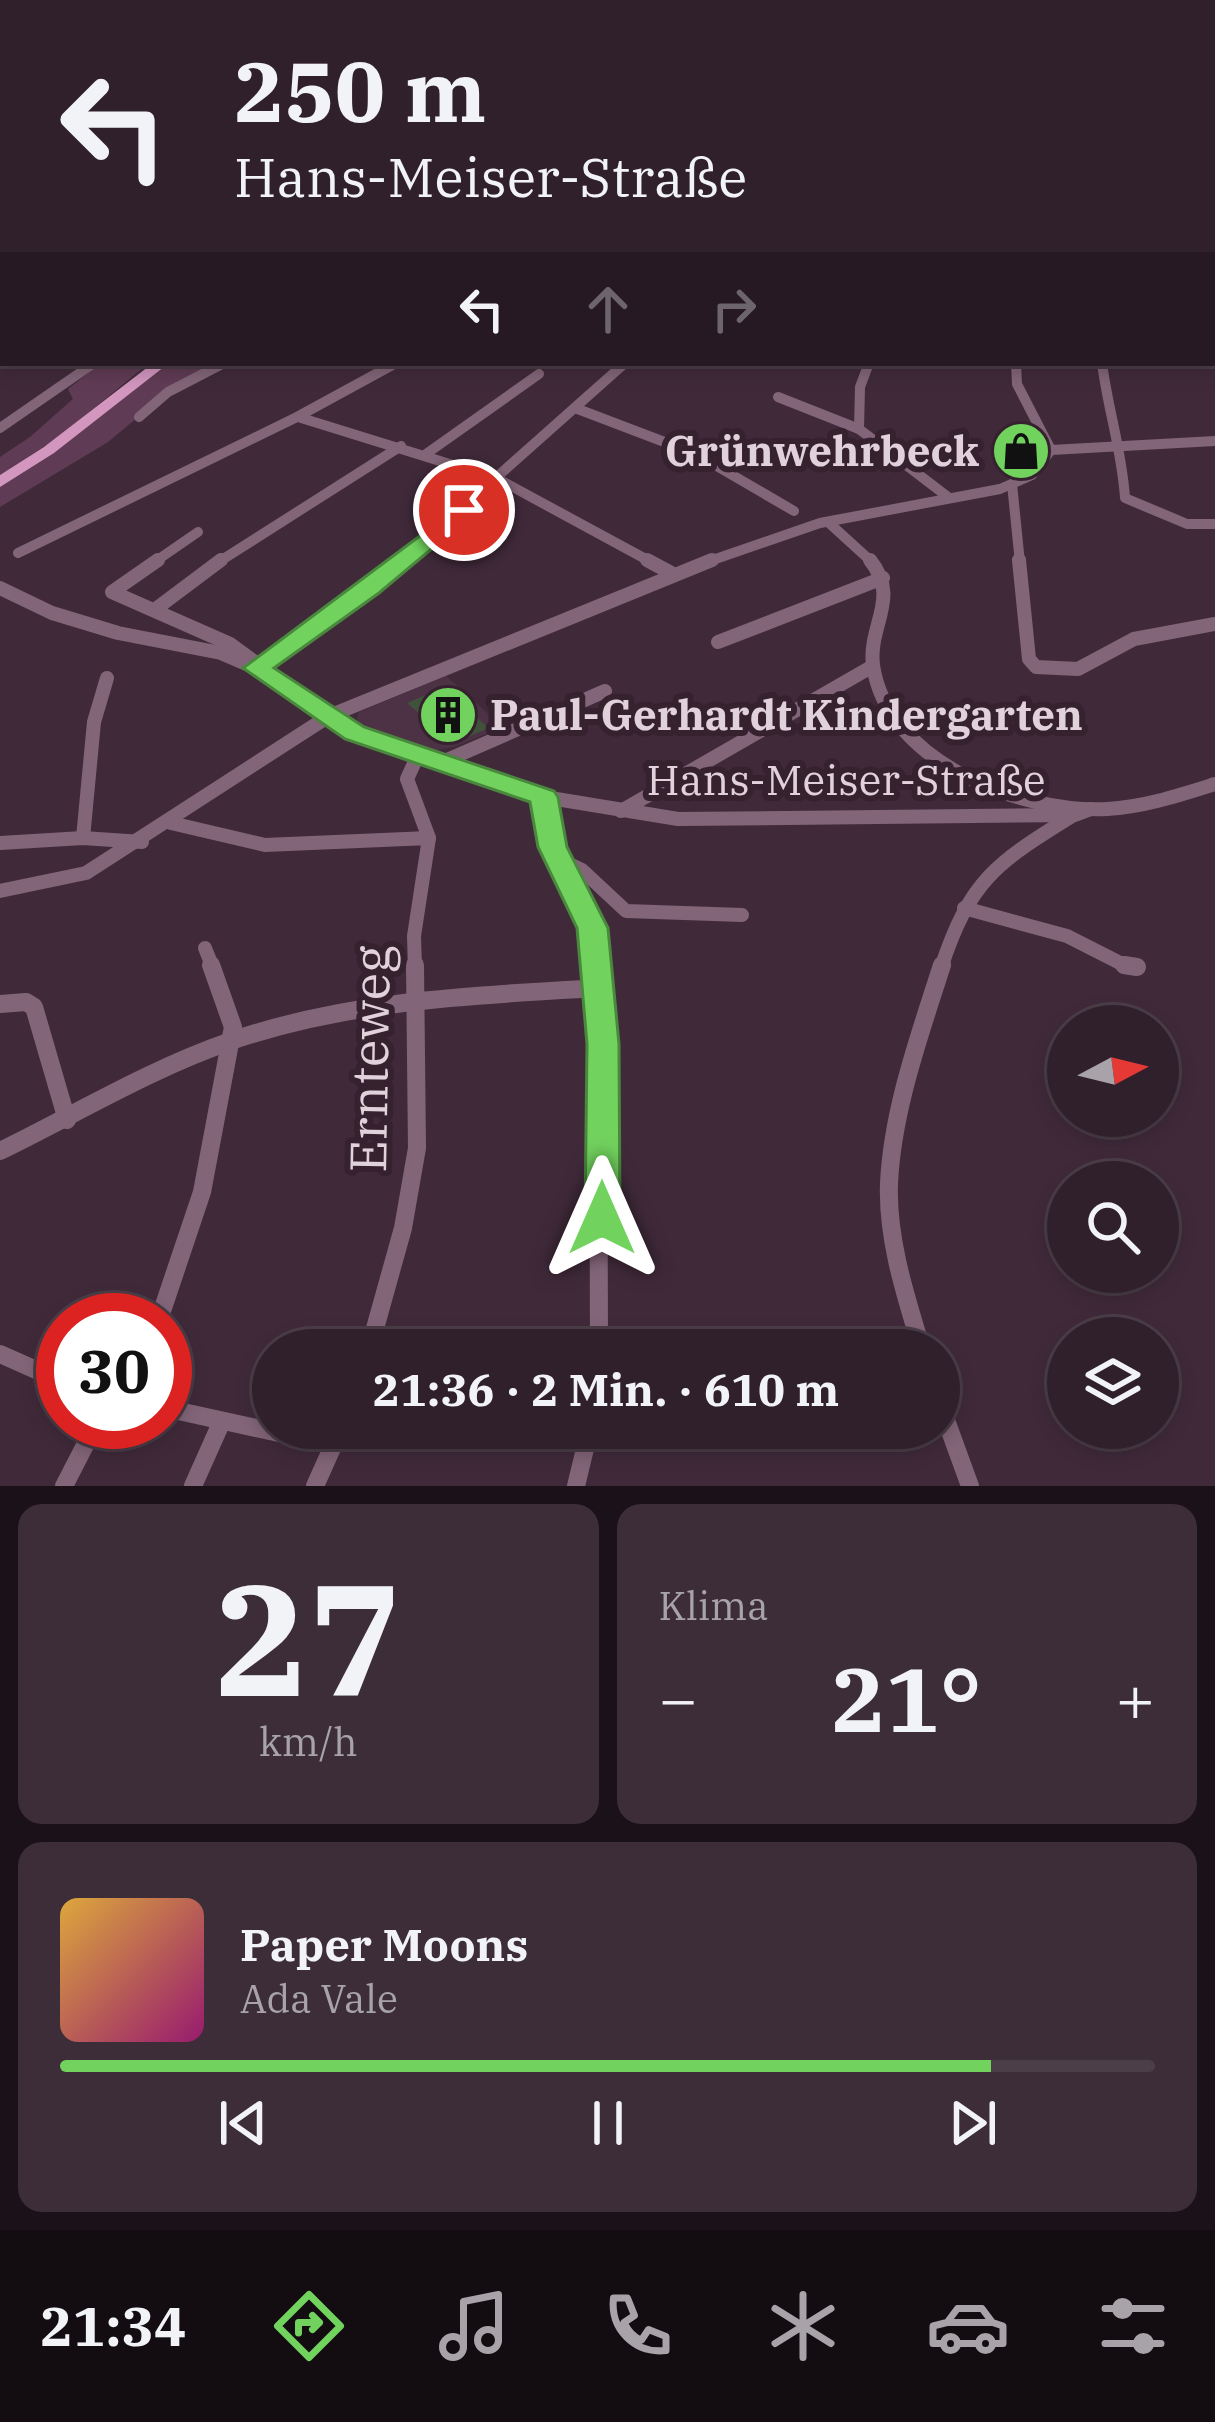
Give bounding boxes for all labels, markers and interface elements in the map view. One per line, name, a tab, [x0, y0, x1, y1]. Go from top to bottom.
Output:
text: 250 m	[234, 36, 486, 145]
icon: left	[36, 48, 192, 204]
text: Hans-Meiser-Straße	[234, 142, 747, 212]
icon: left	[449, 276, 515, 342]
icon: ahead	[575, 276, 641, 342]
icon: right	[701, 276, 767, 342]
shop icon: Grünwehrbeck	[990, 420, 1052, 482]
place label: Grünwehrbeck	[665, 423, 979, 478]
pin	[413, 459, 515, 561]
icon: arrive	[431, 477, 497, 543]
building icon: Paul-Gerhardt Kindergarten	[417, 684, 479, 746]
place label: Paul-Gerhardt Kindergarten	[490, 687, 1083, 742]
street label: Hans-Meiser-Straße	[646, 752, 1046, 807]
street label: Ernteweg	[334, 945, 404, 1173]
north arrow	[1047, 1005, 1179, 1137]
map controls	[1047, 1005, 1179, 1449]
position arrow	[539, 1155, 665, 1281]
button: search	[1047, 1161, 1179, 1293]
speed limit sign: 30	[36, 1293, 192, 1449]
button: layers	[1047, 1317, 1179, 1449]
text: 21:36 · 2 Min. · 610 m	[373, 1360, 839, 1418]
text: 27	[215, 1536, 402, 1739]
text: Klima	[659, 1580, 769, 1631]
text: 21°	[832, 1640, 982, 1757]
text: −	[659, 1655, 698, 1741]
text: +	[1115, 1655, 1155, 1741]
text: km/h	[259, 1716, 358, 1767]
text: Paper Moons	[240, 1915, 528, 1973]
text: Ada Vale	[240, 1973, 398, 2024]
icon: previous	[210, 2090, 276, 2156]
icon: pause	[575, 2090, 641, 2156]
icon: next	[940, 2090, 1006, 2156]
icon: directions	[267, 2284, 351, 2368]
icon: music	[432, 2284, 516, 2368]
icon: phone	[596, 2284, 680, 2368]
icon: climate	[761, 2284, 845, 2368]
icon: car	[926, 2284, 1010, 2368]
icon: filters	[1091, 2284, 1175, 2368]
text: 21:34	[40, 2291, 186, 2361]

